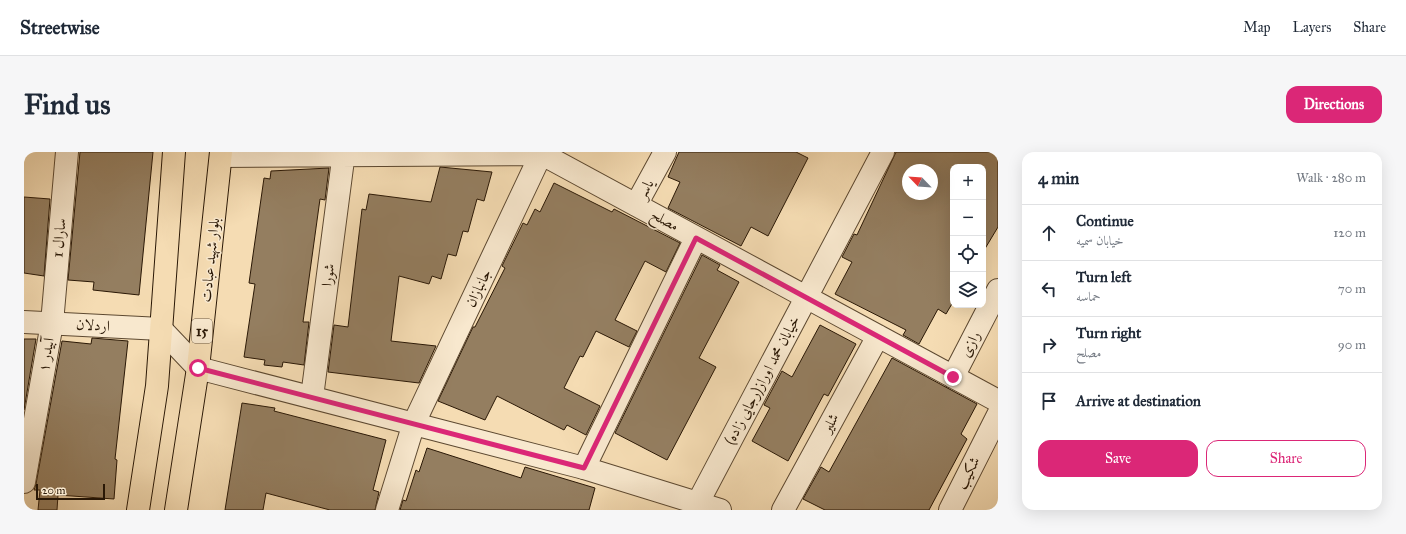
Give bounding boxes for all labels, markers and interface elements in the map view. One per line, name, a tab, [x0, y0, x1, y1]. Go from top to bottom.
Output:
text: Streetwise	[20, 16, 100, 39]
text: Map	[1243, 19, 1271, 36]
text: Layers	[1293, 19, 1331, 36]
text: Share	[1353, 19, 1386, 36]
button: Directions	[1286, 86, 1382, 123]
text: Find us	[24, 87, 110, 122]
north arrow	[902, 164, 938, 200]
map controls	[950, 164, 986, 308]
button: +	[950, 164, 986, 200]
text: 4 min	[1038, 168, 1079, 189]
text: Walk · 280 m	[1296, 170, 1366, 186]
street label: یاسر	[631, 175, 659, 204]
button: −	[950, 200, 986, 236]
street label: مصلح	[645, 205, 682, 239]
text: Continue	[1076, 212, 1134, 230]
street label: بلوار شهید عبادت	[197, 217, 224, 303]
street label: سارال 1	[48, 218, 70, 258]
icon: ahead	[1038, 222, 1060, 244]
text: 120 m	[1333, 225, 1366, 241]
text: خیابان سمیه	[1076, 233, 1124, 249]
button: locate	[950, 236, 986, 272]
street label: شورا	[317, 262, 339, 288]
street label: جانبازان	[461, 266, 495, 310]
text: Turn left	[1076, 268, 1132, 286]
button: layers	[950, 272, 986, 308]
icon: left	[1038, 278, 1060, 300]
text: 70 m	[1338, 281, 1366, 297]
text: حماسه	[1076, 289, 1101, 305]
street label: خیابان محمد اوراز(رجایی زاده)	[720, 312, 804, 448]
street label: اردلان	[75, 315, 111, 335]
road number: 15	[192, 319, 212, 343]
text: Turn right	[1076, 324, 1141, 342]
street label: رازی	[956, 328, 984, 360]
icon: right	[1038, 334, 1060, 356]
street label: آبیدر ۱	[34, 335, 58, 374]
text: 90 m	[1338, 337, 1366, 353]
text: مصلح	[1076, 345, 1101, 361]
route start	[189, 359, 207, 377]
route end	[944, 368, 962, 386]
icon: arrive	[1038, 390, 1060, 412]
text: Arrive at destination	[1076, 392, 1201, 410]
street label: شلیر	[816, 410, 843, 438]
button: Save	[1038, 440, 1198, 477]
button: Share	[1206, 440, 1366, 477]
street label: شکیب	[952, 454, 985, 493]
scale bar	[36, 482, 105, 501]
text: 20 m	[42, 484, 65, 497]

